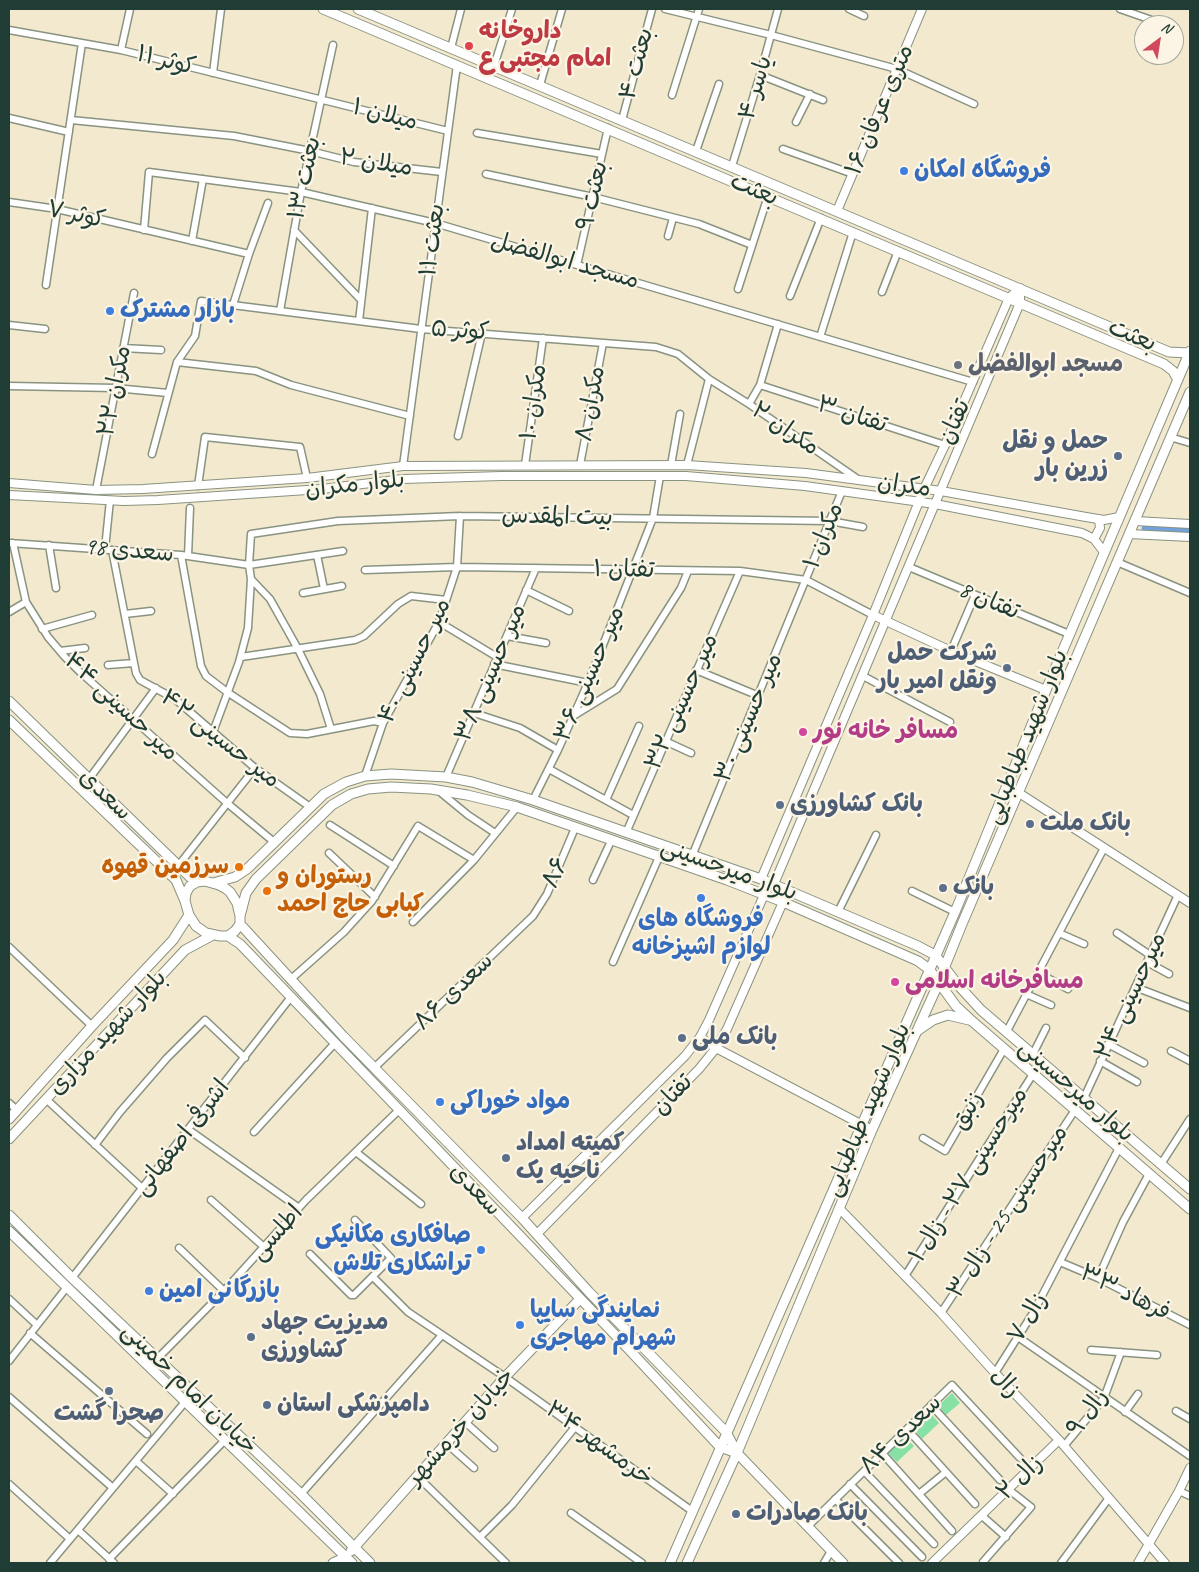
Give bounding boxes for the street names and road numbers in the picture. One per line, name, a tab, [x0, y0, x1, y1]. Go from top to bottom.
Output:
street label: بعثت ۴	[614, 25, 660, 103]
street label: کوثر ۱۱	[134, 40, 198, 82]
street label: ۱۶ متری عرفان	[840, 40, 920, 180]
street label: یاسر ۴	[733, 52, 779, 124]
street label: میلان ۱	[349, 93, 421, 137]
street label: بعثت ۱۳	[282, 134, 328, 222]
street label: میلان ۲	[337, 143, 415, 183]
street label: بعثت ۹	[571, 158, 615, 234]
street label: بعثت	[726, 167, 782, 213]
street label: کوثر ۷	[44, 195, 108, 235]
street label: بعثت ۱۱	[414, 202, 452, 278]
street label: مسجد ابوالفضل	[488, 226, 642, 296]
street label: بعثت	[1104, 313, 1160, 359]
street label: کوثر ۵	[430, 315, 490, 347]
street label: مکران ۲۲	[92, 343, 138, 439]
street label: مکران ۱۰	[514, 362, 554, 442]
street label: مکران ۸	[570, 364, 612, 444]
street label: تفتان ۳	[813, 390, 891, 440]
street label: تفتان	[932, 395, 978, 449]
street label: مکران ۲	[745, 396, 825, 462]
street label: بلوار مکران	[304, 465, 406, 505]
street label: مکران	[875, 468, 933, 504]
street label: مکران ۱	[798, 499, 850, 573]
street label: بیت المقدس	[501, 502, 613, 532]
street label: سعدی 98	[83, 533, 175, 569]
street label: تفتان ۱	[593, 555, 655, 585]
street label: تفتان 8	[954, 575, 1024, 627]
street label: میر حسینی ۴۰	[372, 594, 458, 728]
street label: میر حسینی ۳۸	[449, 600, 533, 746]
street label: میر حسینی ۳۶	[549, 602, 631, 746]
street label: میر حسینی ۳۲	[639, 629, 725, 775]
street label: بلوار شهید طباطبایی	[979, 645, 1075, 829]
street label: میر حسینی ۴۴	[58, 647, 184, 767]
street label: میر حسینی ۳۰	[709, 649, 789, 787]
street label: میر حسینی ۴۲	[154, 683, 286, 795]
street label: سعدی	[73, 763, 137, 827]
street label: بلوار میرحسینی	[657, 832, 801, 908]
street label: ۸۶	[536, 853, 576, 893]
street label: میرحسینی ۲۴	[1089, 928, 1173, 1064]
street label: سعدی ۸۶	[408, 947, 500, 1037]
street label: بلوار شهید مزاری	[43, 964, 173, 1102]
street label: بلوار شهید طباطبایی	[818, 1019, 918, 1201]
street label: بلوار میرحسینی	[1012, 1033, 1140, 1149]
street label: تفتان	[646, 1068, 700, 1122]
street label: اشرفی اصفهانی	[128, 1074, 236, 1202]
street label: میرحسینی ۲۷ - زال ۱	[904, 1082, 1034, 1268]
street label: زنبق	[946, 1086, 990, 1136]
street label: میرحسینی 25 - زال ۳	[941, 1120, 1075, 1304]
street label: سعدی	[443, 1158, 507, 1222]
street label: اطلسی	[244, 1199, 310, 1267]
street label: فرهاد ۳۳	[1075, 1259, 1175, 1327]
street label: زال ۷	[1002, 1287, 1054, 1349]
street label: خیابان امام خمینی	[115, 1317, 263, 1461]
street label: خیابان خرمشهر	[401, 1362, 521, 1492]
street label: زال	[984, 1362, 1026, 1404]
street label: زال ۹	[1061, 1383, 1115, 1443]
street label: سعدی ۸۴	[854, 1389, 948, 1481]
street label: خرمشهر ۳۴	[539, 1395, 659, 1493]
street label: زال ۲	[991, 1449, 1049, 1507]

